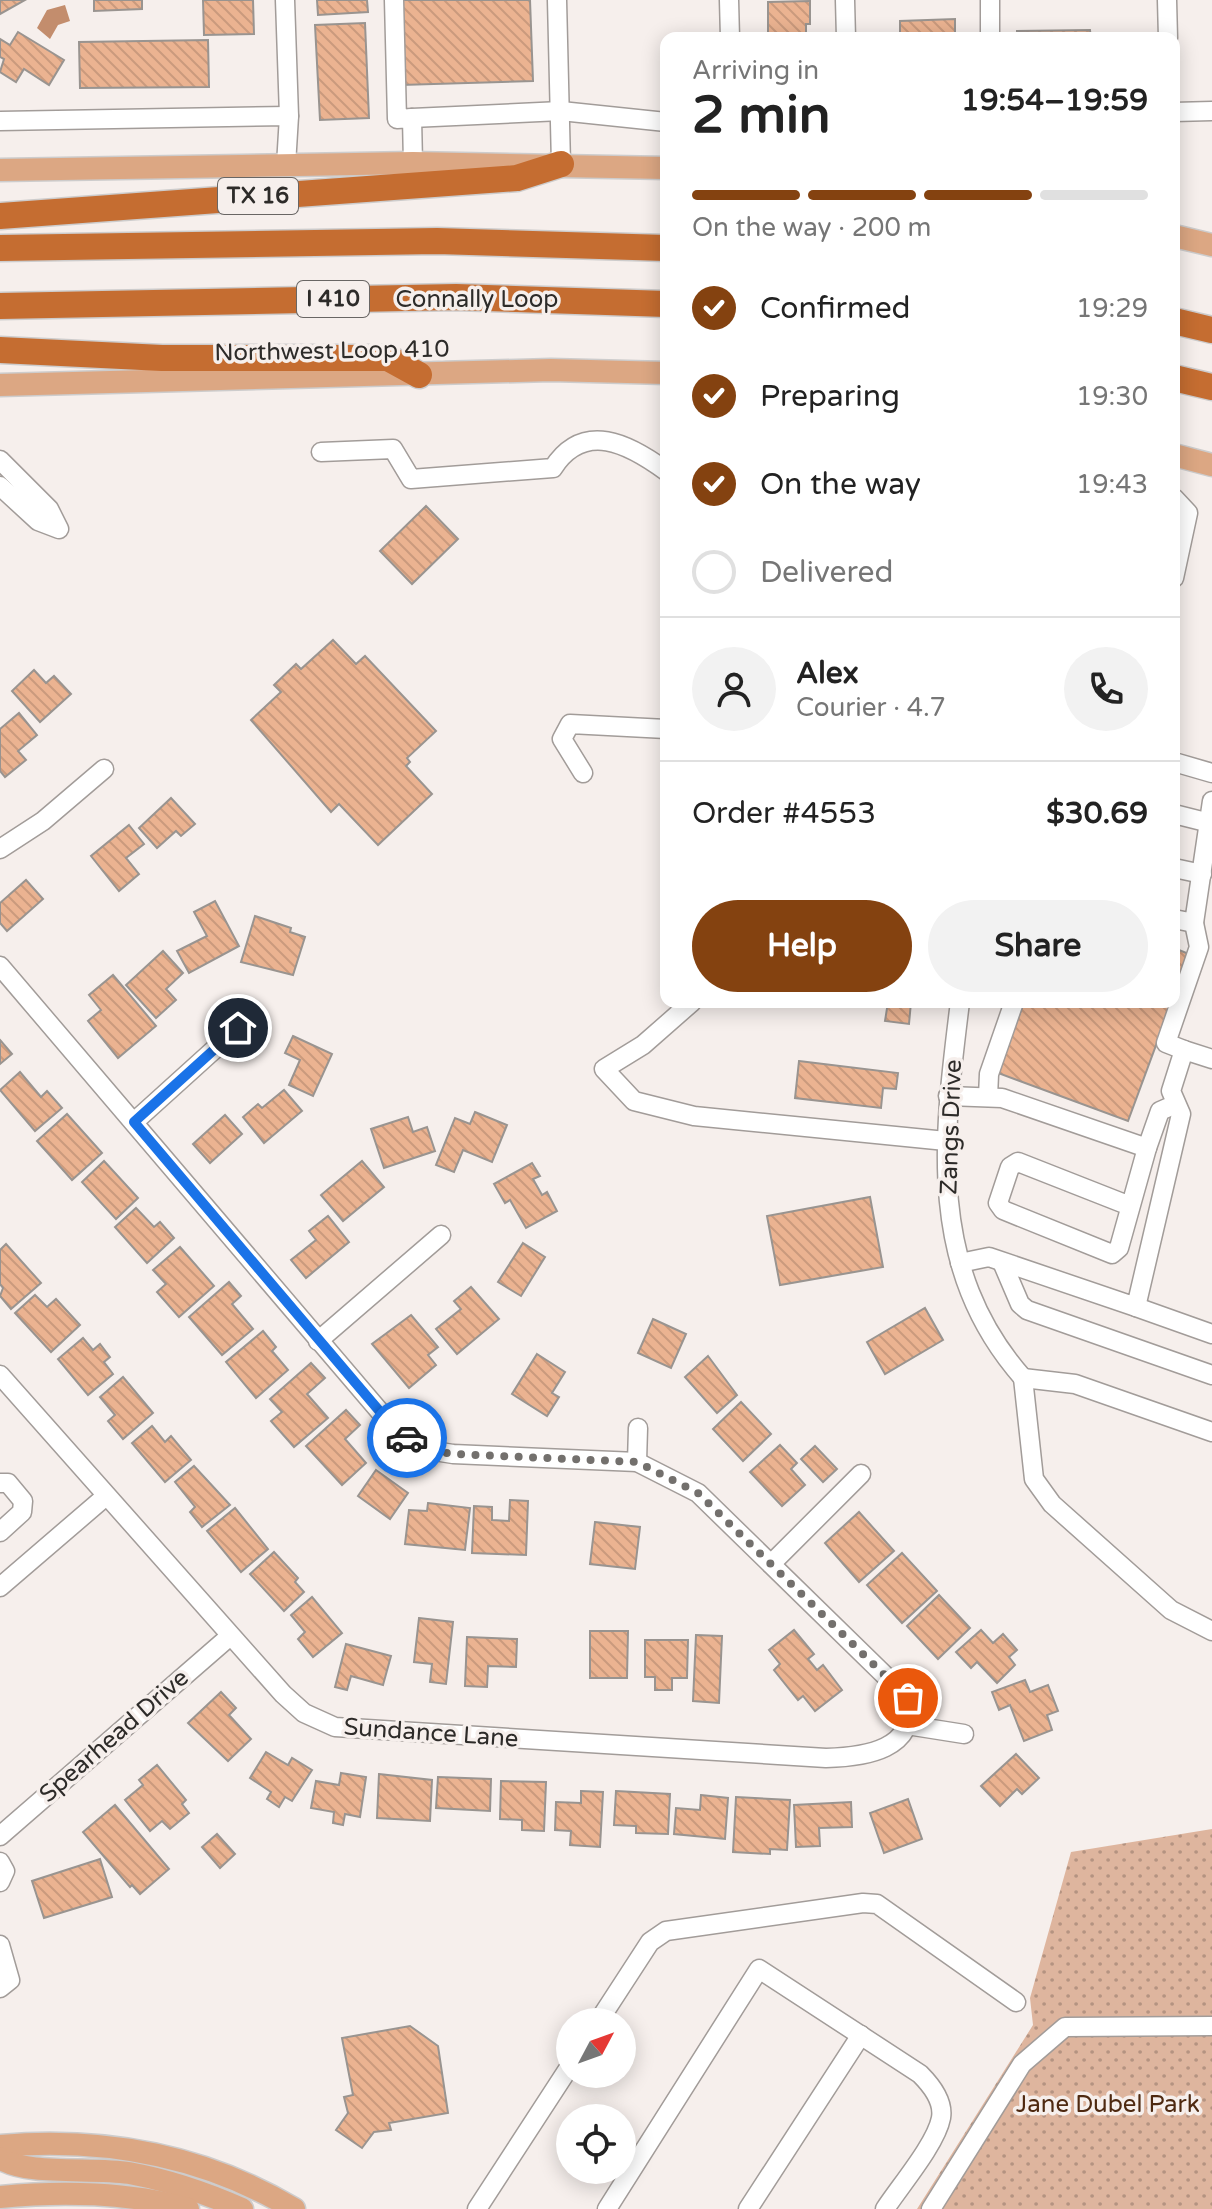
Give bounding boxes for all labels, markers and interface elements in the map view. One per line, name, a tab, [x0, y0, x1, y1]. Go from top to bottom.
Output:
text: Arriving in	[692, 55, 819, 86]
text: 19:54–19:59	[961, 82, 1148, 119]
text: 2 min	[692, 84, 831, 147]
road number: TX 16	[218, 178, 298, 214]
text: On the way · 200 m	[692, 212, 931, 243]
road number: I 410	[297, 281, 369, 317]
street label: Connally Loop	[396, 285, 558, 314]
icon: check	[692, 286, 736, 330]
text: Confirmed	[760, 290, 911, 327]
text: 19:29	[1076, 293, 1148, 324]
street label: Northwest Loop 410	[214, 334, 450, 368]
icon: check	[692, 374, 736, 418]
text: Preparing	[760, 378, 900, 415]
text: 19:30	[1076, 381, 1148, 412]
icon: check	[692, 462, 736, 506]
text: On the way	[760, 466, 921, 503]
text: 19:43	[1076, 469, 1148, 500]
text: Delivered	[760, 554, 894, 591]
button: person	[692, 647, 776, 731]
button: phone	[1064, 647, 1148, 731]
text: Alex	[796, 655, 859, 692]
text: Courier · 4.7	[796, 692, 946, 723]
text: Order #4553	[692, 795, 876, 832]
text: $30.69	[1046, 795, 1148, 832]
button: Help	[692, 900, 912, 992]
button: Share	[928, 900, 1148, 992]
pin	[204, 994, 272, 1062]
icon: home	[216, 1006, 260, 1050]
street label: Zangs Drive	[934, 1059, 968, 1195]
courier	[367, 1398, 447, 1478]
icon: car	[385, 1416, 429, 1460]
street label: Spearhead Drive	[33, 1663, 195, 1809]
pin	[874, 1664, 942, 1732]
icon: bag	[886, 1676, 930, 1720]
street label: Sundance Lane	[343, 1712, 519, 1754]
north arrow	[556, 2008, 636, 2088]
map controls	[556, 2008, 636, 2184]
park label: Jane Dubel Park	[1016, 2090, 1200, 2119]
button: locate	[556, 2104, 636, 2184]

